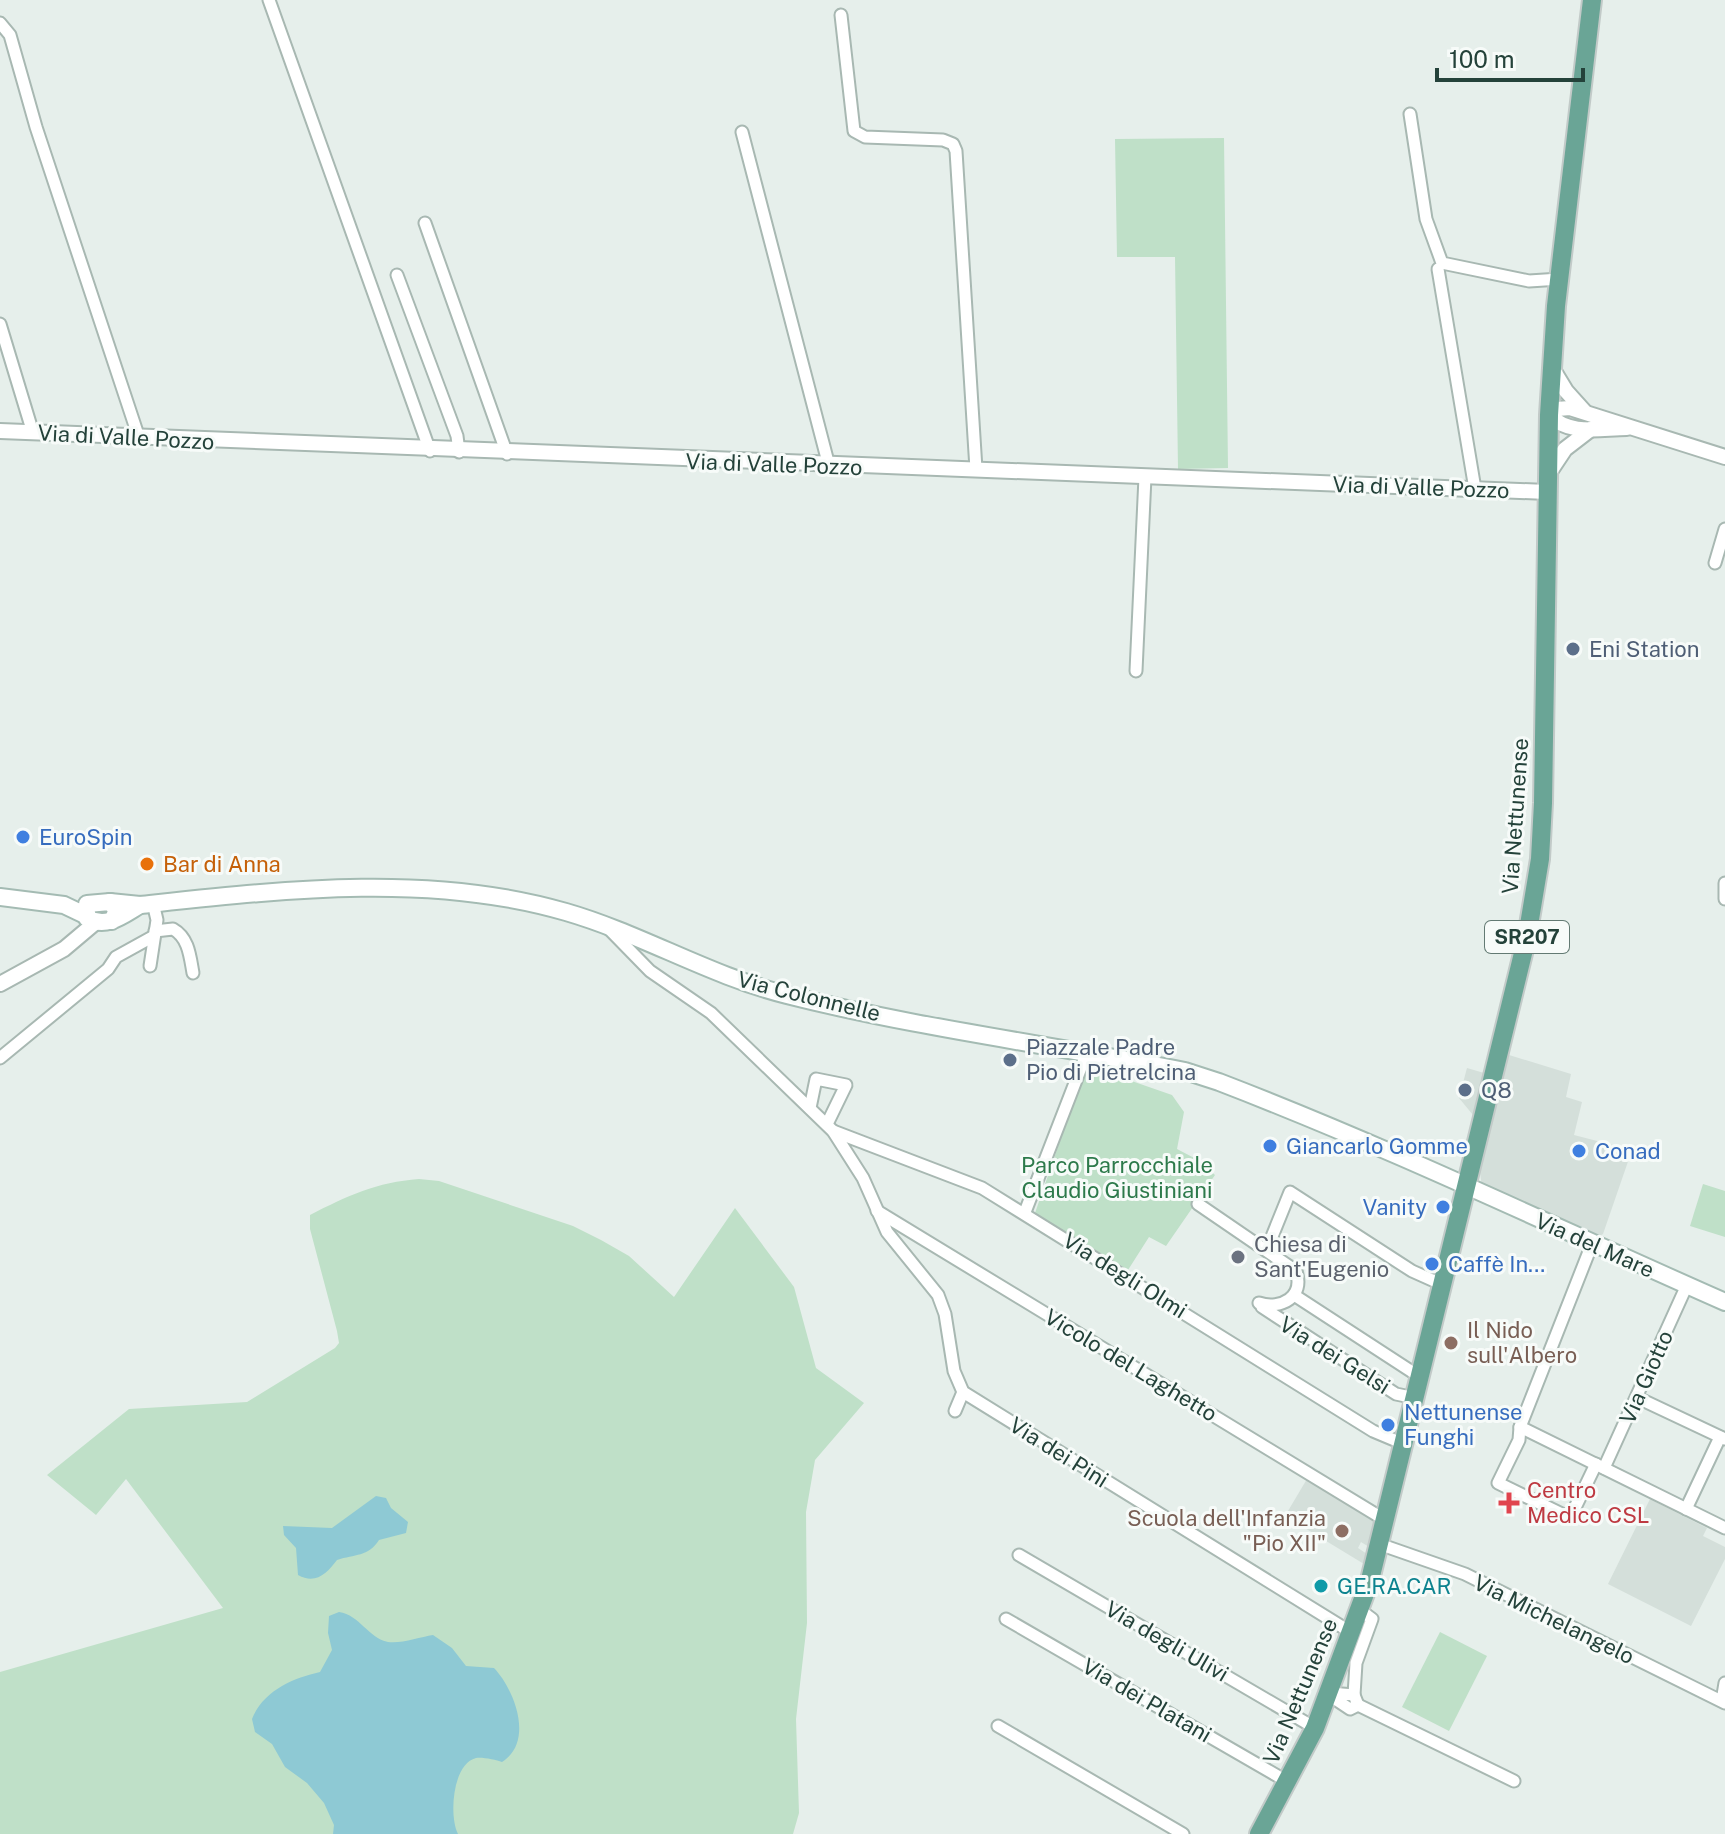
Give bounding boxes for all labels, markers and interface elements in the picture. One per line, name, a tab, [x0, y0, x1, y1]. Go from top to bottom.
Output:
scale bar	[1437, 32, 1583, 82]
text: 100 m	[1449, 45, 1515, 73]
street label: Via di Valle Pozzo	[37, 419, 215, 455]
street label: Via di Valle Pozzo	[685, 448, 863, 480]
street label: Via di Valle Pozzo	[1332, 471, 1510, 503]
place label: Eni Station	[1589, 636, 1699, 662]
marker: Eni Station	[1564, 640, 1582, 658]
street label: Via Nettunense	[1497, 737, 1533, 895]
place label: EuroSpin	[39, 824, 132, 850]
marker: EuroSpin	[14, 828, 32, 846]
place label: Bar di Anna	[163, 851, 281, 877]
marker: Bar di Anna	[138, 855, 156, 873]
road number: SR207	[1485, 921, 1569, 953]
street label: Via Colonnelle	[735, 966, 883, 1026]
place label: Piazzale Padre Pio di Pietrelcina	[1026, 1034, 1196, 1085]
marker: Piazzale Padre Pio di Pietrelcina	[1001, 1051, 1019, 1069]
place label: Q8	[1481, 1077, 1512, 1103]
marker: Q8	[1456, 1081, 1474, 1099]
place label: Giancarlo Gomme	[1286, 1133, 1468, 1159]
marker: Giancarlo Gomme	[1261, 1137, 1279, 1155]
place label: Conad	[1595, 1138, 1661, 1164]
marker: Conad	[1570, 1142, 1588, 1160]
park label: Parco Parrocchiale Claudio Giustiniani	[1021, 1152, 1213, 1203]
place label: Vanity	[1363, 1194, 1427, 1220]
marker: Vanity	[1434, 1198, 1452, 1216]
street label: Via del Mare	[1531, 1207, 1659, 1283]
street label: Via degli Olmi	[1058, 1227, 1192, 1323]
place label: Chiesa di Sant'Eugenio	[1254, 1231, 1389, 1282]
marker: Chiesa di Sant'Eugenio	[1229, 1248, 1247, 1266]
place label: Caffè In...	[1448, 1251, 1545, 1277]
marker: Caffè In...	[1423, 1255, 1441, 1273]
street label: Vicolo del Laghetto	[1040, 1303, 1222, 1427]
street label: Via dei Gelsi	[1275, 1311, 1395, 1399]
place label: Il Nido sull'Albero	[1467, 1317, 1577, 1368]
street label: Via Giotto	[1614, 1326, 1678, 1428]
marker: Il Nido sull'Albero	[1442, 1334, 1460, 1352]
place label: Nettunense Funghi	[1404, 1399, 1523, 1450]
street label: Via dei Pini	[1005, 1411, 1113, 1493]
marker: Nettunense Funghi	[1379, 1416, 1397, 1434]
place label: Centro Medico CSL	[1527, 1477, 1650, 1528]
marker: Centro Medico CSL	[1498, 1492, 1520, 1514]
place label: Scuola dell'Infanzia "Pio XII"	[1127, 1505, 1326, 1556]
marker: Scuola dell'Infanzia "Pio XII"	[1333, 1522, 1351, 1540]
street label: Via Michelangelo	[1469, 1569, 1639, 1669]
place label: GE.RA.CAR	[1337, 1573, 1452, 1599]
marker: GE.RA.CAR	[1312, 1577, 1330, 1595]
street label: Via degli Ulivi	[1101, 1595, 1233, 1687]
street label: Via Nettunense	[1257, 1614, 1343, 1768]
street label: Via dei Platani	[1078, 1653, 1216, 1747]

